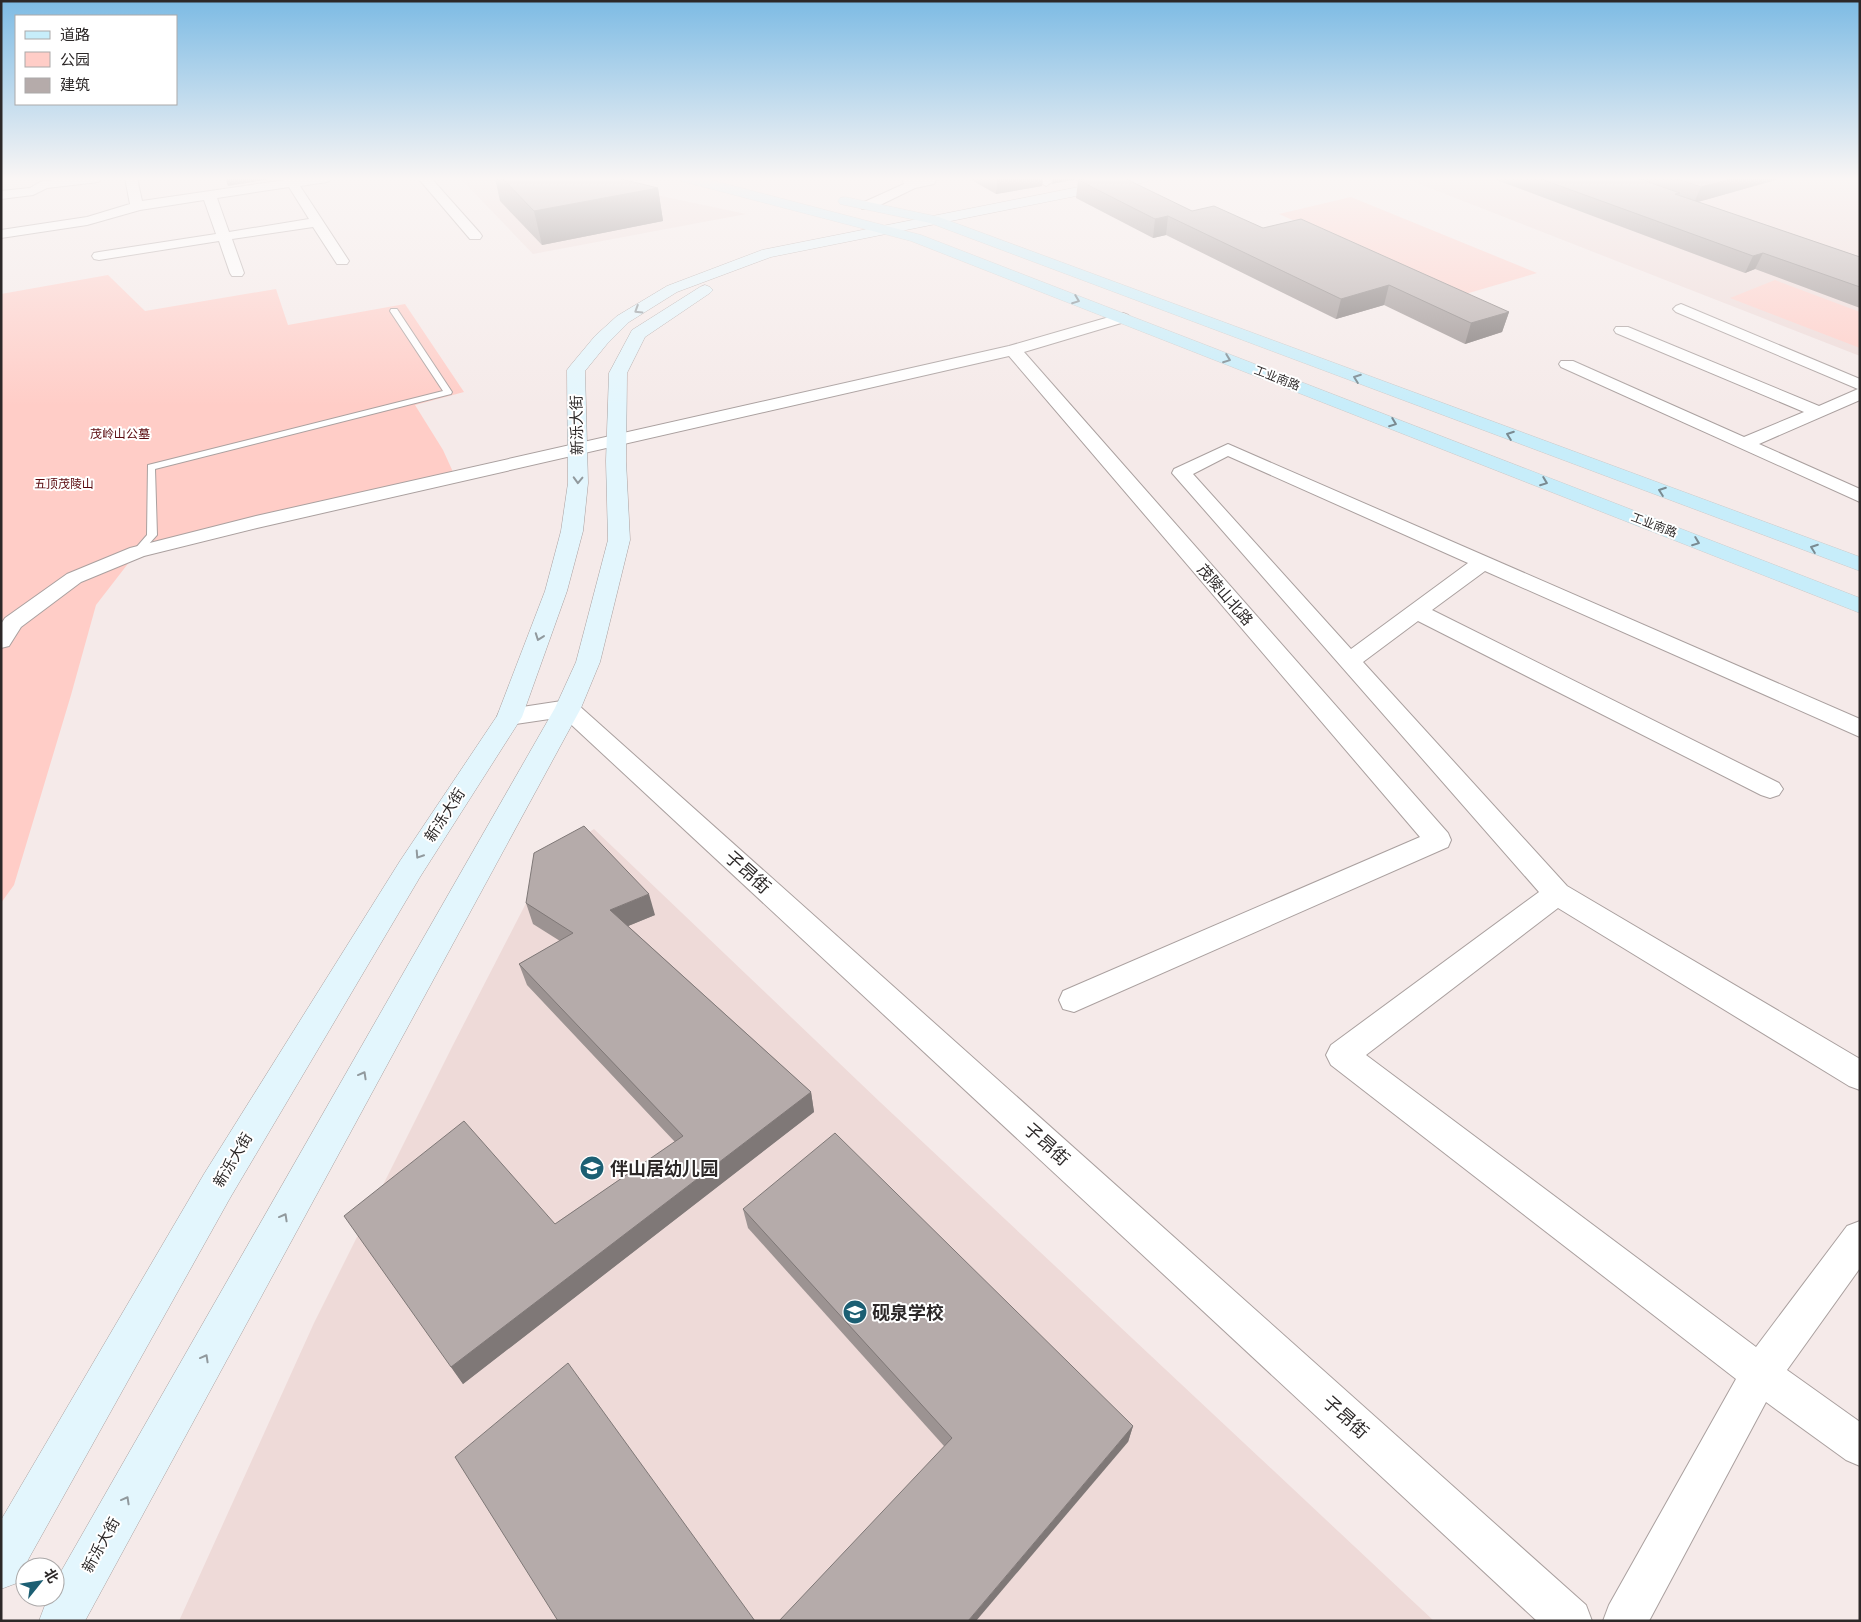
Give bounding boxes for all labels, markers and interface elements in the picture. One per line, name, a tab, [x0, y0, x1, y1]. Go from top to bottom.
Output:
legend	[15, 15, 178, 105]
text: 道路	[60, 26, 90, 44]
text: 公园	[60, 51, 90, 69]
text: 建筑	[60, 76, 90, 94]
one-way arrow	[1071, 294, 1080, 304]
one-way arrow	[635, 304, 644, 313]
one-way arrow	[1223, 353, 1231, 363]
street label: 工业南路	[1252, 363, 1302, 393]
one-way arrow	[1353, 374, 1362, 384]
street label: 新泺大街	[567, 395, 587, 455]
one-way arrow	[1388, 417, 1397, 427]
park label: 茂岭山公墓	[90, 427, 150, 441]
one-way arrow	[1506, 431, 1514, 441]
one-way arrow	[1539, 476, 1548, 487]
park label: 五顶茂陵山	[34, 477, 94, 491]
one-way arrow	[572, 477, 583, 485]
one-way arrow	[1658, 487, 1667, 497]
street label: 工业南路	[1629, 510, 1679, 540]
one-way arrow	[1691, 536, 1699, 546]
one-way arrow	[1810, 544, 1819, 554]
street label: 茂陵山北路	[1194, 561, 1256, 629]
one-way arrow	[535, 633, 545, 641]
street label: 新泺大街	[421, 785, 469, 845]
street label: 子昂街	[721, 846, 775, 898]
one-way arrow	[416, 849, 425, 859]
one-way arrow	[357, 1071, 367, 1080]
street label: 子昂街	[1020, 1118, 1074, 1170]
street label: 新泺大街	[210, 1130, 256, 1190]
school or university icon: 伴山居幼儿园	[579, 1155, 605, 1181]
place label: 伴山居幼儿园	[610, 1158, 718, 1179]
one-way arrow	[278, 1213, 288, 1222]
school or university icon: 砚泉学校	[842, 1299, 868, 1325]
place label: 砚泉学校	[872, 1302, 944, 1323]
one-way arrow	[199, 1355, 209, 1364]
street label: 子昂街	[1319, 1391, 1373, 1443]
one-way arrow	[119, 1497, 129, 1506]
street label: 新泺大街	[79, 1514, 123, 1576]
north arrow	[15, 1557, 65, 1607]
text: 北	[41, 1565, 62, 1586]

